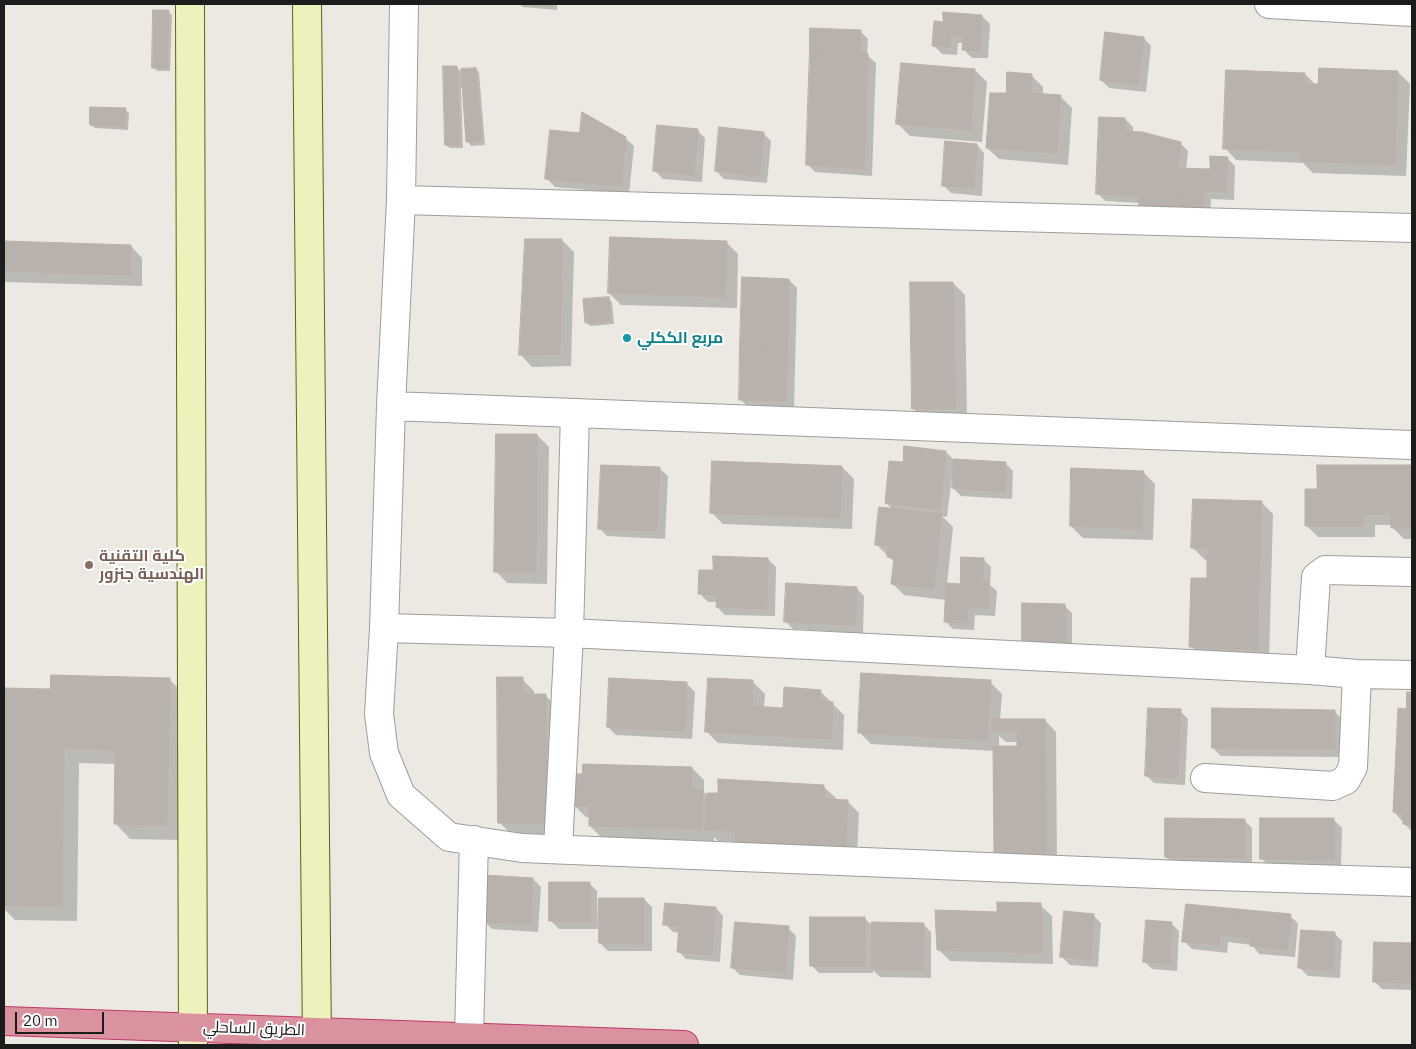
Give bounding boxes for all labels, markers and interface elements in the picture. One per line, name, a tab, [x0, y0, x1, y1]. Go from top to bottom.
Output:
place label: مربع الككلي	[637, 328, 723, 348]
marker: مربع الككلي	[621, 332, 633, 344]
place label: كلية التقنية الهندسية جنزور	[99, 546, 204, 584]
marker: كلية التقنية الهندسية جنزور	[83, 559, 95, 571]
scale bar	[18, 1002, 106, 1034]
text: 20 m	[23, 1011, 58, 1030]
street label: الطريق الساحلي	[203, 1018, 305, 1040]

